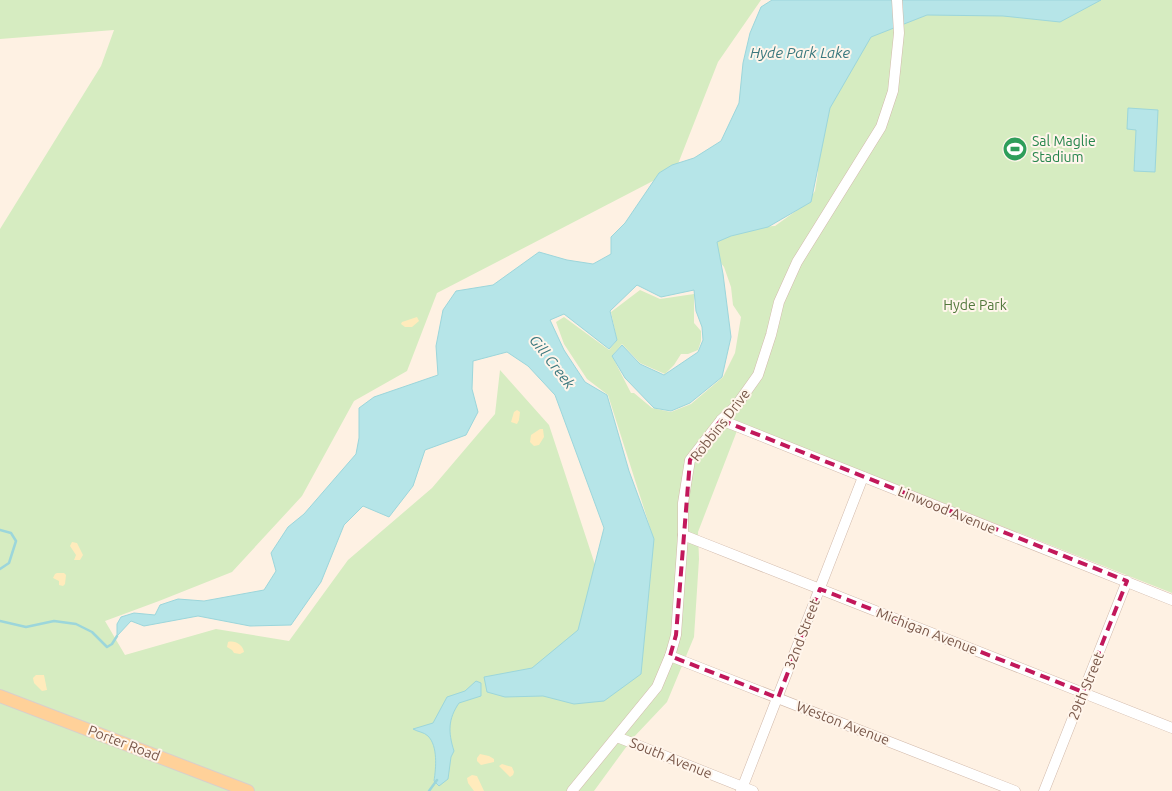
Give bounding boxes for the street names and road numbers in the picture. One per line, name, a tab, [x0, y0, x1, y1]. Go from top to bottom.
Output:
street label: Robbins Drive	[687, 386, 753, 464]
street label: Linwood Avenue	[896, 483, 998, 537]
street label: 32nd Street	[781, 596, 823, 672]
street label: Michigan Avenue	[874, 604, 980, 658]
street label: 29th Street	[1065, 649, 1107, 722]
street label: Weston Avenue	[794, 698, 892, 748]
street label: Porter Road	[86, 722, 162, 764]
street label: South Avenue	[627, 734, 715, 782]

